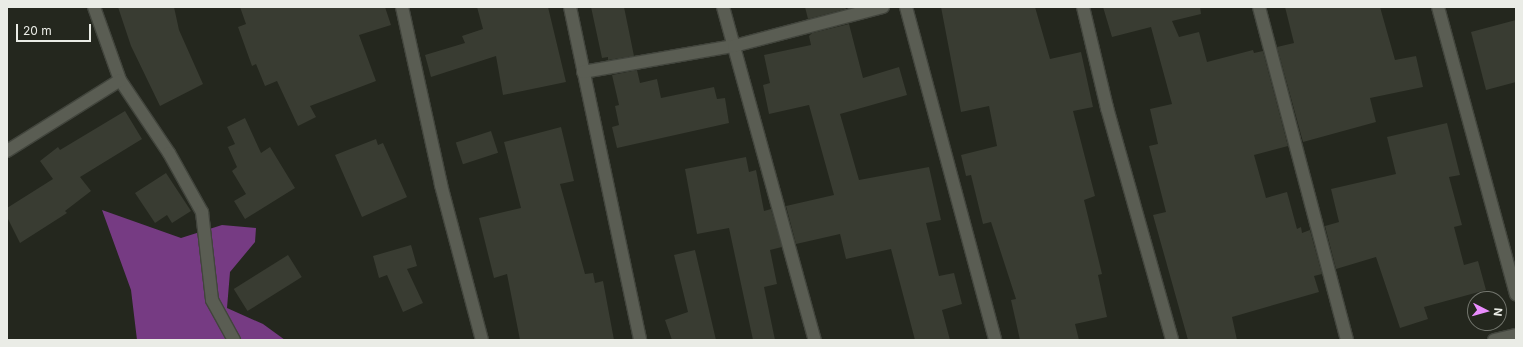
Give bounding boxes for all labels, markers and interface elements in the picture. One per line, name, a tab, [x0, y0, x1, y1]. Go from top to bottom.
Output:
scale bar	[18, 16, 93, 42]
text: 20 m	[23, 23, 52, 38]
north arrow	[1467, 291, 1507, 331]
text: N	[1491, 307, 1505, 317]

